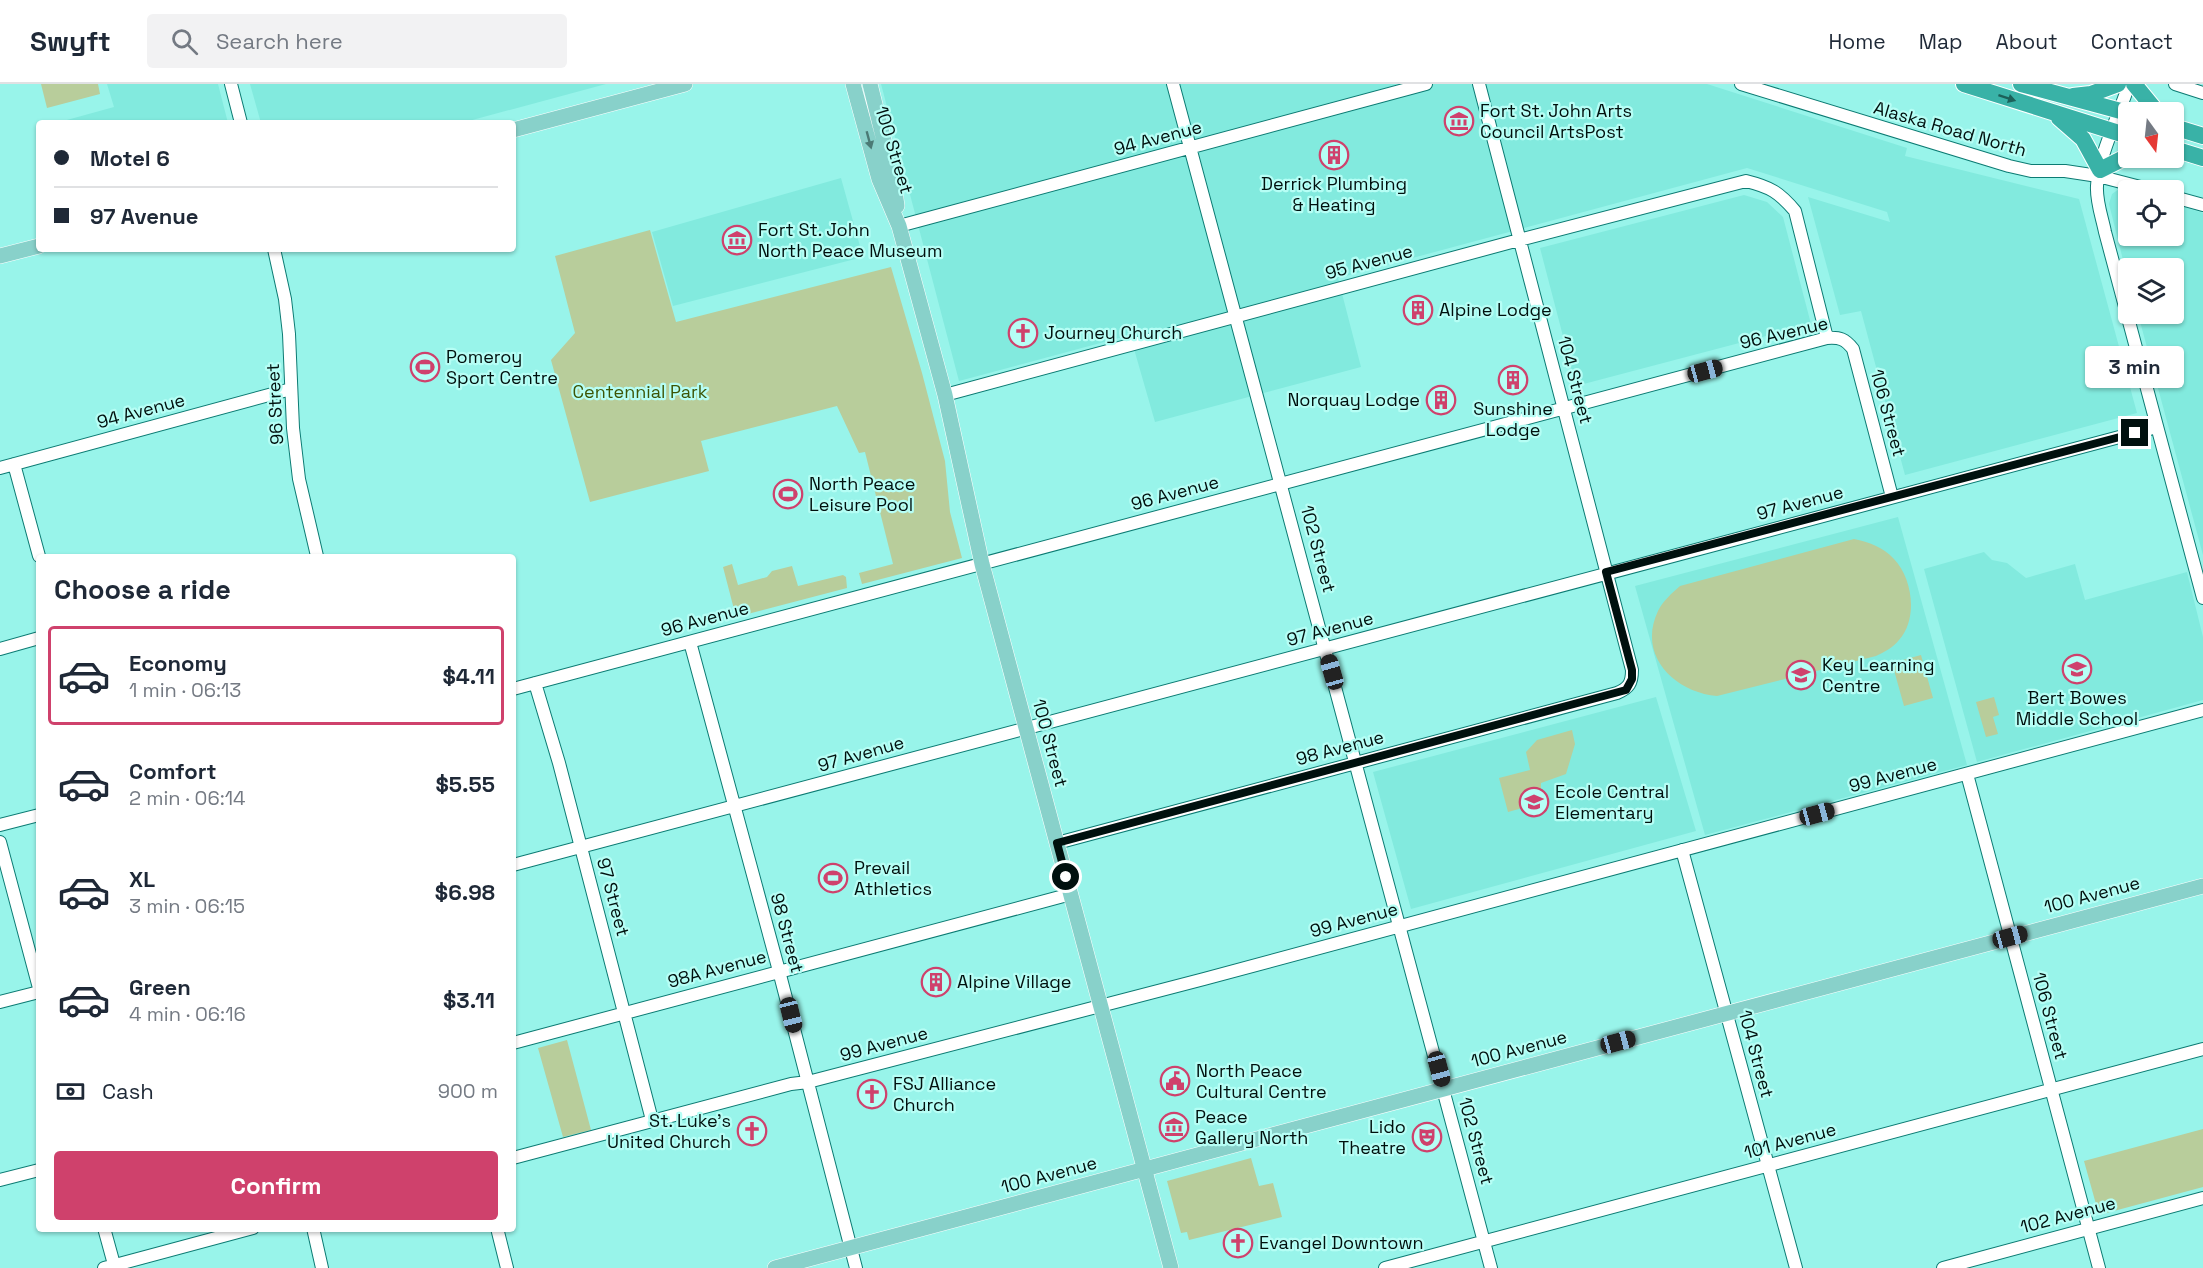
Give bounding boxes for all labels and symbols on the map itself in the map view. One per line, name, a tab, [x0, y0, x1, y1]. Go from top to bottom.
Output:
one-way arrow	[1998, 94, 2016, 103]
street label: Alaska Road North	[1871, 96, 2029, 161]
place label: Fort St. John Arts Council ArtsPost	[1480, 99, 1632, 143]
north arrow	[2118, 102, 2184, 168]
street label: 100 Street	[870, 103, 919, 196]
museum icon: Fort St. John Arts Council ArtsPost	[1443, 105, 1475, 137]
street label: 94 Avenue	[1111, 115, 1204, 160]
one-way arrow	[865, 132, 874, 150]
building icon: Derrick Plumbing & Heating	[1318, 139, 1350, 171]
place label: Derrick Plumbing & Heating	[1261, 172, 1407, 216]
place label: Fort St. John North Peace Museum	[758, 218, 942, 262]
museum icon: Fort St. John North Peace Museum	[721, 224, 753, 256]
street label: 95 Avenue	[1323, 239, 1415, 284]
building icon: Alpine Lodge	[1402, 294, 1434, 326]
place label: Alpine Lodge	[1439, 298, 1552, 321]
street label: 96 Avenue	[1737, 311, 1830, 354]
church icon: Journey Church	[1007, 317, 1039, 349]
place label: Journey Church	[1044, 321, 1182, 344]
street label: 104 Street	[1553, 333, 1598, 426]
place label: Pomeroy Sport Centre	[446, 345, 558, 389]
callout: 3 min	[2086, 346, 2184, 388]
sports icon: Pomeroy Sport Centre	[409, 351, 441, 383]
car	[1685, 358, 1725, 384]
street label: 96 Street	[261, 363, 288, 445]
building icon: Sunshine Lodge	[1497, 364, 1529, 396]
street label: 106 Street	[1866, 367, 1911, 459]
park label: Centennial Park	[573, 380, 708, 403]
building icon: Norquay Lodge	[1425, 384, 1457, 416]
street label: 94 Avenue	[94, 388, 187, 433]
place label: Norquay Lodge	[1287, 388, 1420, 411]
place label: Sunshine Lodge	[1473, 397, 1553, 441]
route end	[2121, 419, 2148, 446]
street label: 96 Avenue	[1128, 470, 1221, 515]
place label: North Peace Leisure Pool	[809, 472, 916, 516]
sports icon: North Peace Leisure Pool	[772, 478, 804, 510]
street label: 97 Avenue	[1754, 480, 1846, 525]
street label: 102 Street	[1296, 503, 1341, 595]
street label: 96 Avenue	[658, 596, 751, 641]
street label: 97 Avenue	[1284, 606, 1376, 651]
car	[1318, 652, 1346, 692]
place label: Key Learning Centre	[1822, 653, 1935, 697]
school or university icon: Bert Bowes Middle School	[2061, 653, 2093, 685]
school or university icon: Key Learning Centre	[1785, 659, 1817, 691]
place label: Bert Bowes Middle School	[2016, 686, 2138, 730]
street label: 100 Street	[1028, 696, 1073, 789]
street label: 98 Avenue	[1293, 725, 1386, 770]
street label: 97 Avenue	[815, 730, 907, 777]
street label: 99 Avenue	[1846, 752, 1939, 797]
place label: Ecole Central Elementary	[1555, 780, 1669, 824]
school or university icon: Ecole Central Elementary	[1518, 786, 1550, 818]
car	[1797, 801, 1837, 827]
street label: 97 Street	[592, 855, 635, 939]
place label: Prevail Athletics	[854, 856, 932, 900]
sports icon: Prevail Athletics	[817, 862, 849, 894]
route start	[1052, 863, 1079, 890]
street label: 100 Avenue	[2041, 871, 2142, 918]
street label: 98 Street	[766, 890, 809, 975]
street label: 99 Avenue	[1307, 897, 1400, 942]
car	[1990, 924, 2030, 950]
street label: 98A Avenue	[665, 944, 769, 993]
building icon: Alpine Village	[920, 966, 952, 998]
place label: Alpine Village	[957, 970, 1072, 993]
street label: 106 Street	[2028, 970, 2073, 1062]
car	[778, 995, 804, 1035]
street label: 104 Street	[1734, 1007, 1779, 1100]
street label: 99 Avenue	[837, 1021, 930, 1066]
street label: 100 Avenue	[1468, 1025, 1569, 1072]
car	[1598, 1029, 1638, 1055]
car	[1426, 1049, 1452, 1089]
place label: North Peace Cultural Centre	[1196, 1059, 1327, 1103]
public building icon: North Peace Cultural Centre	[1159, 1065, 1191, 1097]
place label: FSJ Alliance Church	[893, 1072, 996, 1116]
church icon: FSJ Alliance Church	[856, 1078, 888, 1110]
street label: 102 Street	[1454, 1095, 1499, 1187]
place label: Peace Gallery North	[1195, 1105, 1308, 1149]
place label: St. Luke's United Church	[607, 1109, 731, 1153]
museum icon: Peace Gallery North	[1158, 1111, 1190, 1143]
church icon: St. Luke's United Church	[736, 1115, 768, 1147]
place label: Lido Theatre	[1339, 1115, 1406, 1159]
street label: 101 Avenue	[1741, 1117, 1839, 1164]
theatre icon: Lido Theatre	[1411, 1121, 1443, 1153]
street label: 100 Avenue	[998, 1151, 1099, 1198]
street label: 102 Avenue	[2018, 1191, 2118, 1238]
church icon: Evangel Downtown	[1222, 1227, 1254, 1259]
place label: Evangel Downtown	[1259, 1231, 1424, 1254]

